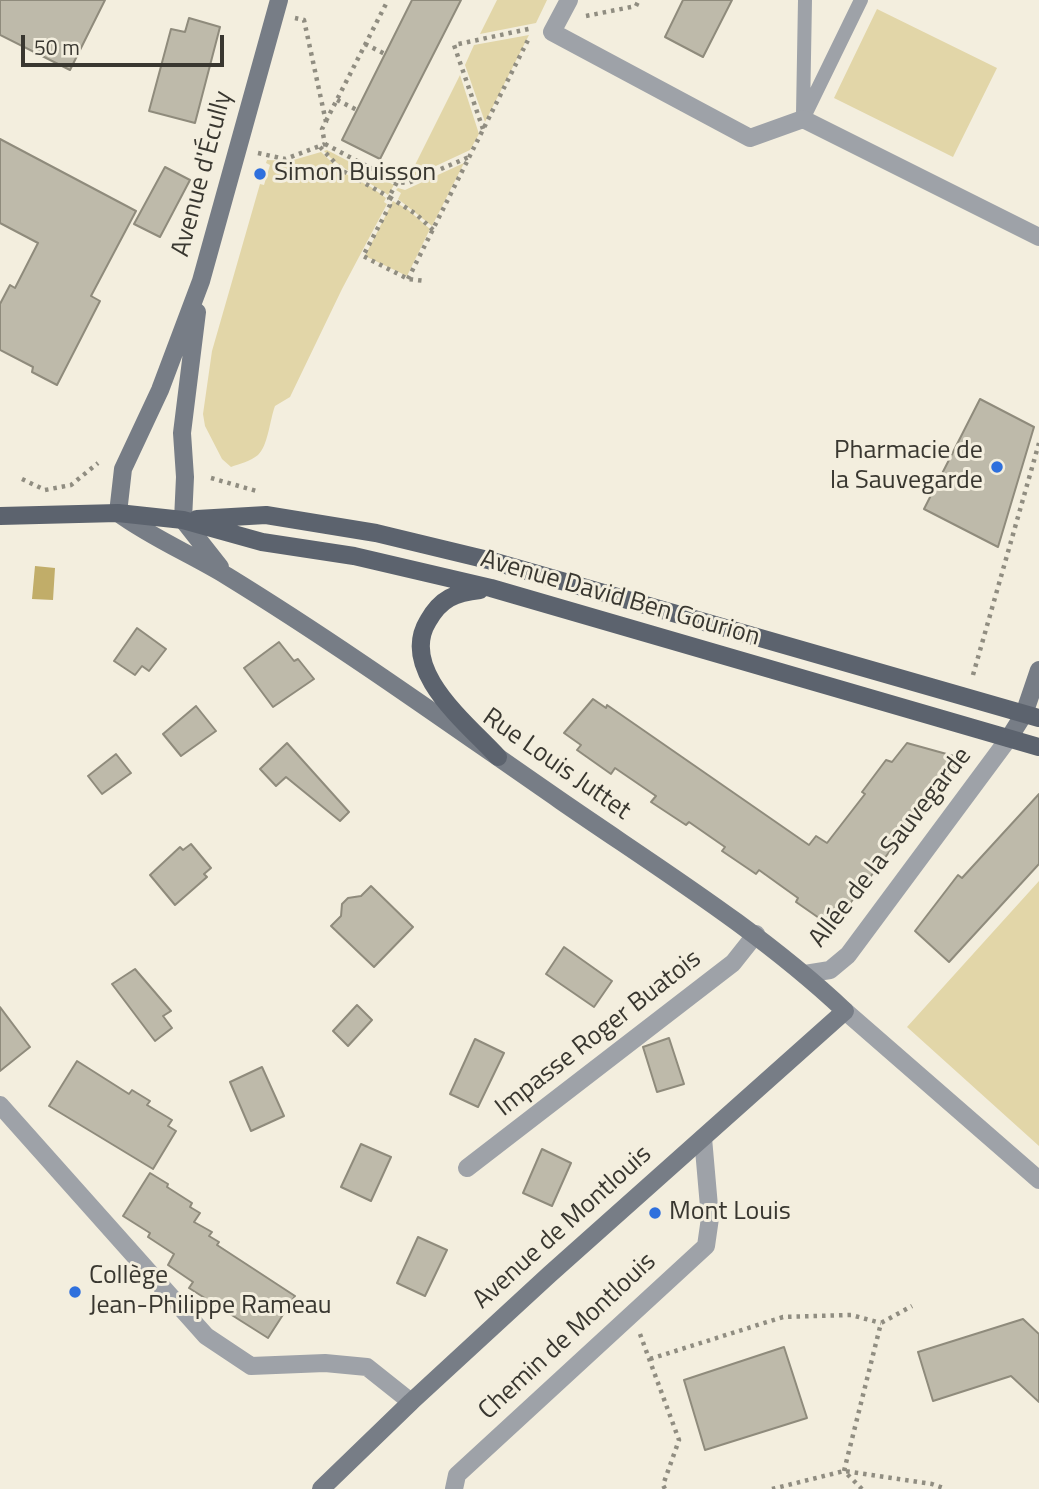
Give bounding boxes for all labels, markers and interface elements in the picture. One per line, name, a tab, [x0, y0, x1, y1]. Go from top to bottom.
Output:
scale bar	[24, 21, 228, 65]
text: 50 m	[34, 31, 80, 63]
street label: Avenue d'Écully	[166, 88, 240, 260]
place label: Simon Buisson	[274, 158, 436, 190]
marker: Simon Buisson	[252, 166, 268, 182]
place label: Pharmacie de la Sauvegarde	[830, 436, 983, 498]
marker: Pharmacie de la Sauvegarde	[989, 459, 1005, 475]
street label: Avenue David Ben Gourion	[477, 544, 763, 654]
street label: Rue Louis Juttet	[476, 702, 636, 828]
street label: Allée de la Sauvegarde	[803, 742, 979, 954]
street label: Impasse Roger Buatois	[490, 944, 708, 1124]
street label: Avenue de Montlouis	[467, 1140, 659, 1316]
place label: Mont Louis	[669, 1197, 791, 1229]
marker: Mont Louis	[647, 1205, 663, 1221]
street label: Chemin de Montlouis	[473, 1247, 663, 1427]
place label: Collège Jean-Philippe Rameau	[89, 1261, 332, 1322]
marker: Collège Jean-Philippe Rameau	[67, 1284, 83, 1300]

